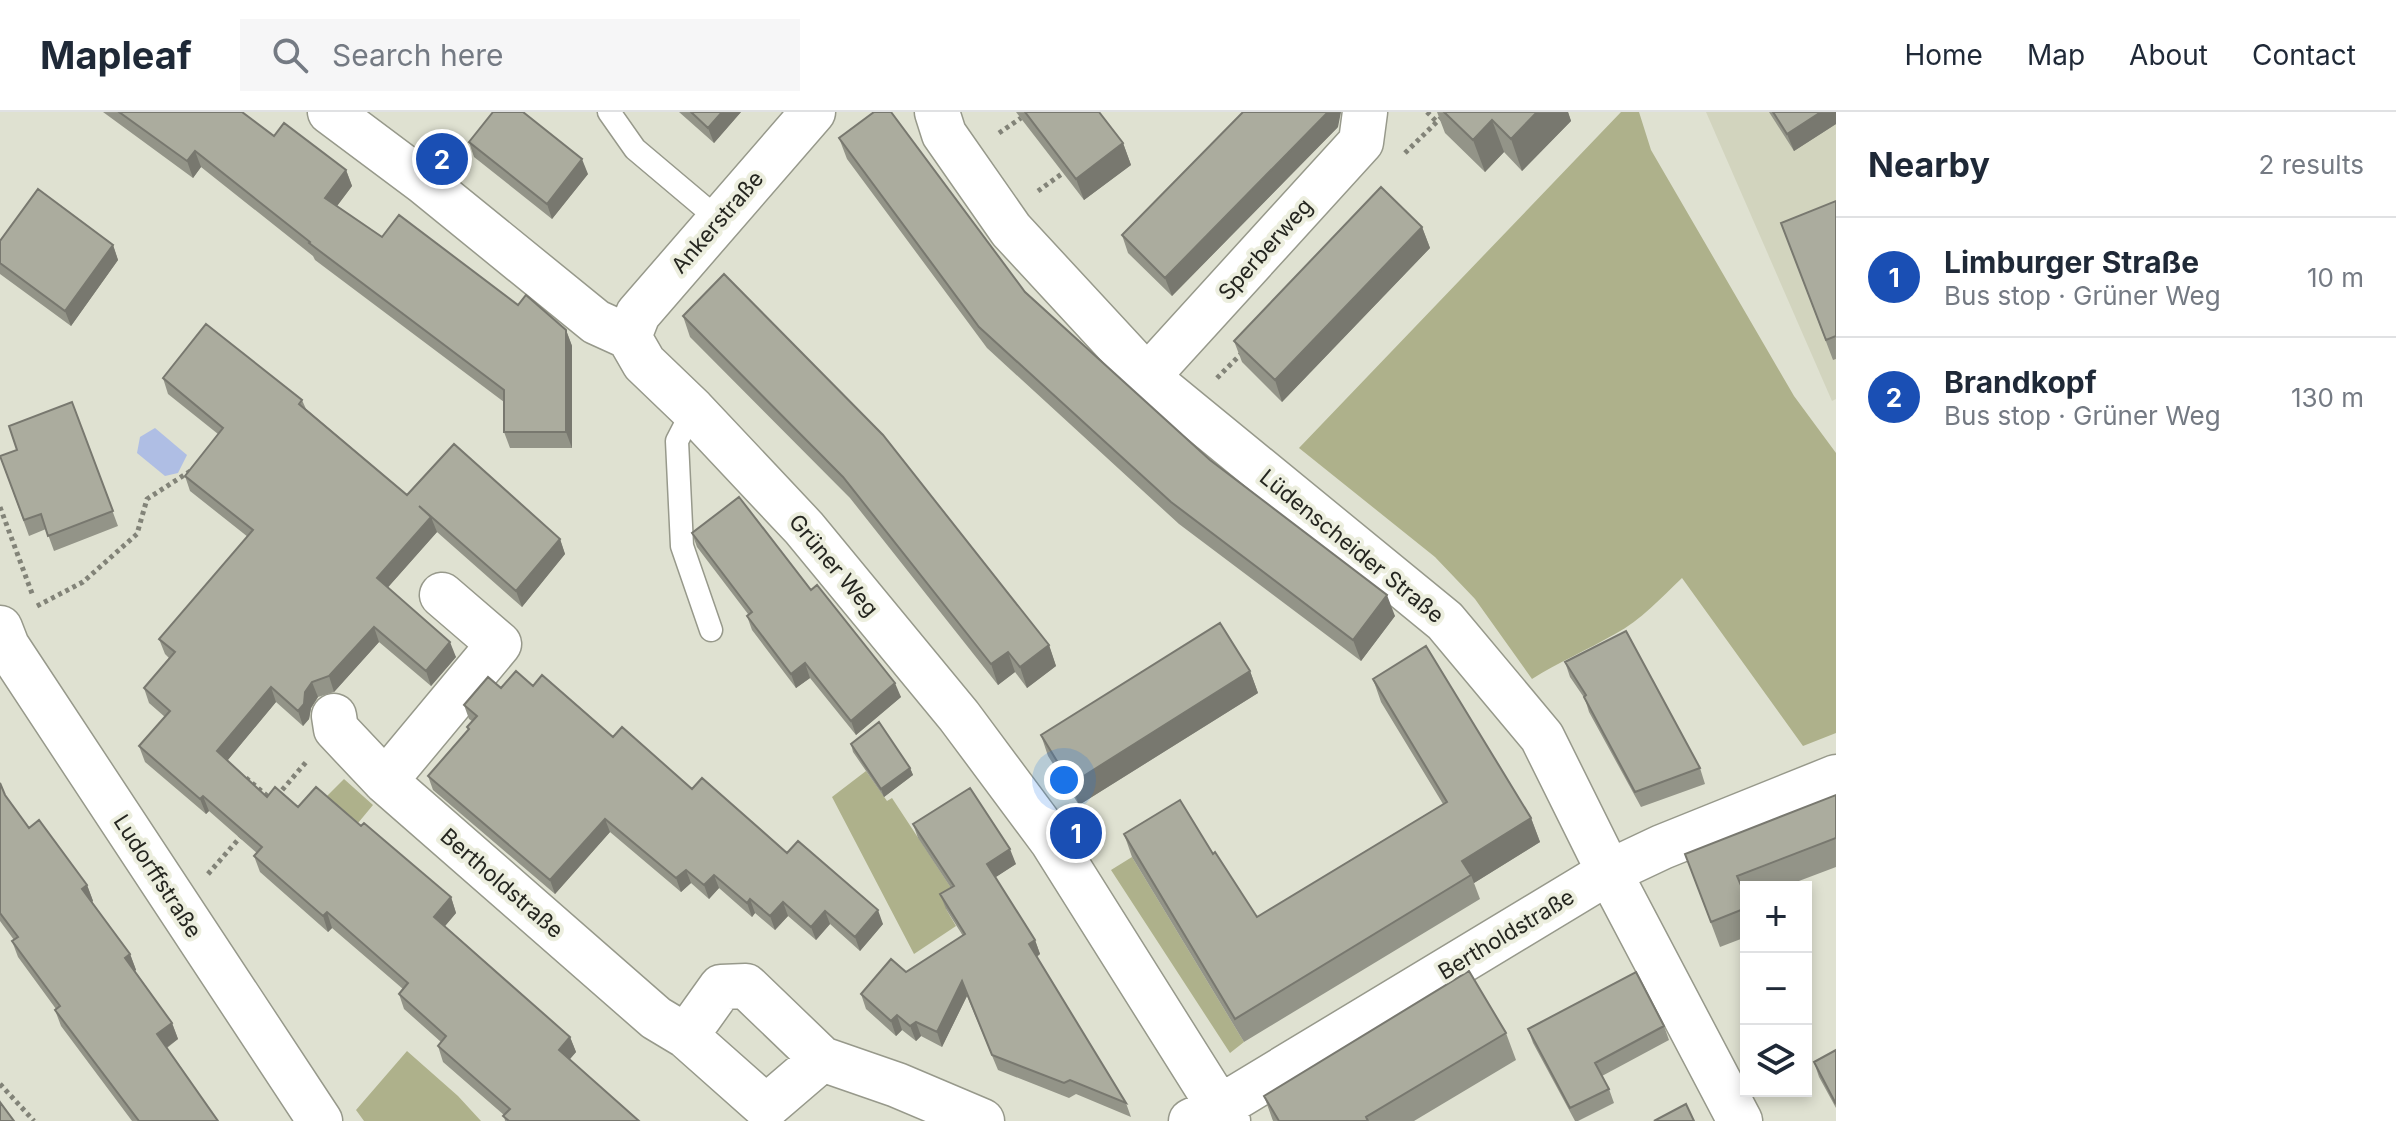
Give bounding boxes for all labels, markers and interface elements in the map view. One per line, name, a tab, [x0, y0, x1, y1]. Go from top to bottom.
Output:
search box	[240, 19, 800, 91]
text: Mapleaf	[40, 32, 192, 78]
icon: search	[268, 33, 312, 77]
text: Search here	[332, 37, 503, 73]
text: Home	[1904, 38, 1983, 72]
text: Map	[2027, 38, 2085, 72]
text: About	[2129, 38, 2208, 72]
text: Contact	[2252, 38, 2356, 72]
pin: 2	[416, 129, 468, 189]
text: Nearby	[1868, 144, 1990, 185]
text: 2 results	[2259, 149, 2364, 180]
street label: Ankerstraße	[666, 166, 768, 278]
street label: Sperberweg	[1213, 193, 1317, 305]
text: Limburger Straße	[1944, 244, 2199, 280]
text: 1	[1888, 262, 1900, 293]
text: 10 m	[2307, 262, 2364, 293]
text: Bus stop · Grüner Weg	[1944, 280, 2221, 311]
text: Brandkopf	[1944, 364, 2097, 400]
text: 2	[1886, 382, 1902, 413]
text: 130 m	[2291, 382, 2364, 413]
text: Bus stop · Grüner Weg	[1944, 400, 2221, 431]
street label: Lüdenscheider Straße	[1255, 464, 1449, 628]
street label: Grüner Weg	[784, 509, 884, 621]
your location	[1044, 760, 1084, 800]
pin: 1	[1050, 803, 1102, 863]
street label: Ludorffstraße	[109, 810, 207, 942]
street label: Bertholdstraße	[435, 823, 569, 943]
map controls	[1740, 881, 1812, 1097]
button: +	[1740, 881, 1812, 953]
street label: Bertholdstraße	[1433, 883, 1579, 985]
button: −	[1740, 953, 1812, 1025]
button: layers	[1740, 1025, 1812, 1097]

